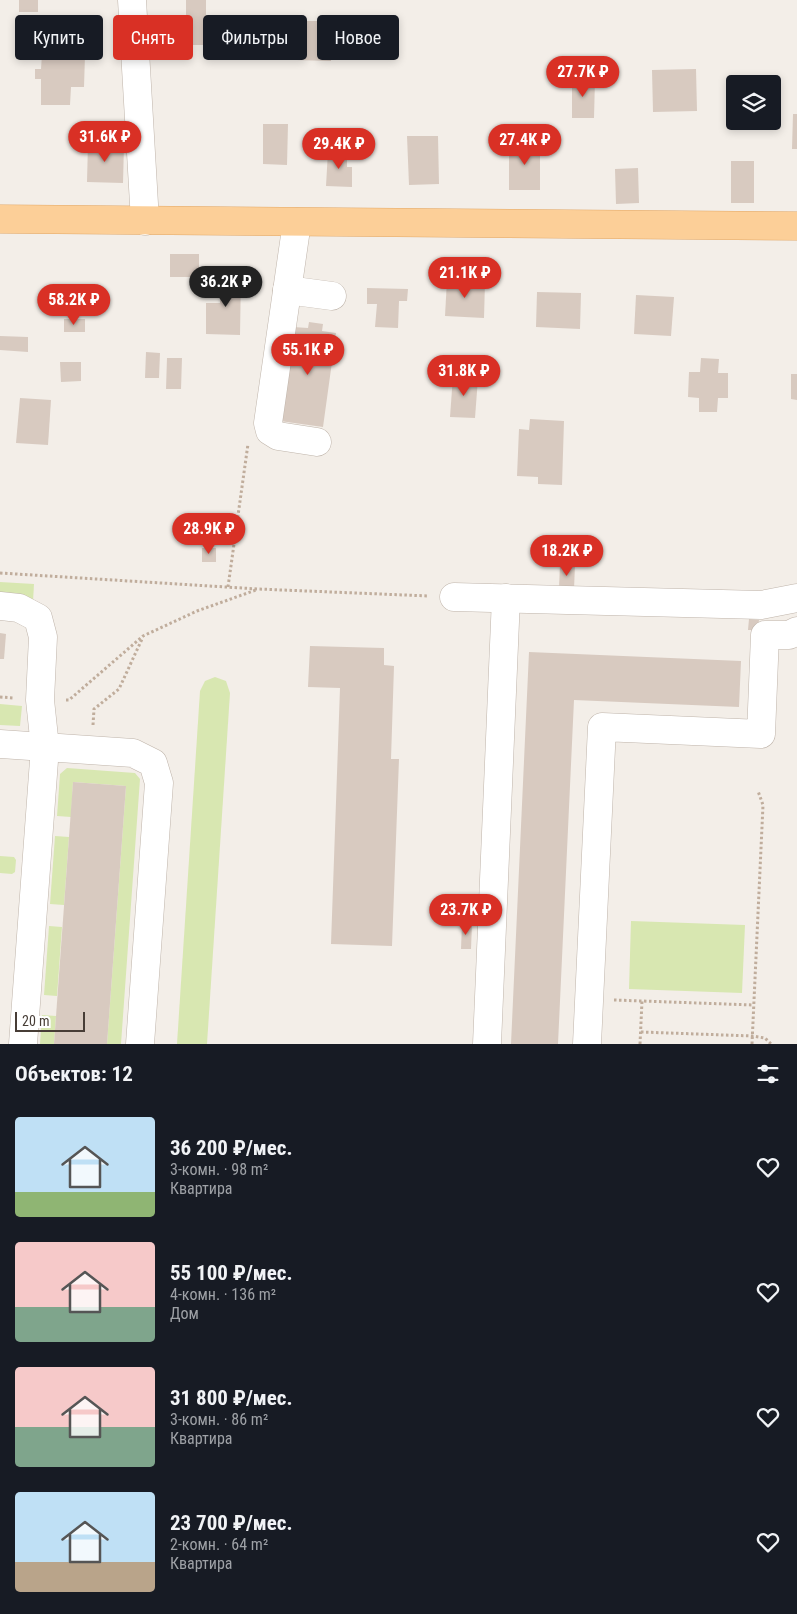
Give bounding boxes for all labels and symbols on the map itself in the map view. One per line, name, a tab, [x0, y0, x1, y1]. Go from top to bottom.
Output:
pin: 27.7K ₽	[537, 56, 629, 98]
pin: 31.6K ₽	[59, 120, 151, 163]
pin: 27.4K ₽	[479, 124, 571, 166]
pin: 29.4K ₽	[293, 128, 385, 170]
pin: 21.1K ₽	[419, 256, 511, 299]
pin: 36.2K ₽	[180, 266, 272, 308]
pin: 58.2K ₽	[28, 284, 120, 326]
pin: 55.1K ₽	[262, 334, 354, 376]
pin: 31.8K ₽	[418, 354, 510, 397]
pin: 28.9K ₽	[163, 512, 255, 555]
pin: 18.2K ₽	[521, 534, 613, 577]
pin: 23.7K ₽	[420, 894, 512, 936]
scale bar	[15, 1009, 85, 1032]

